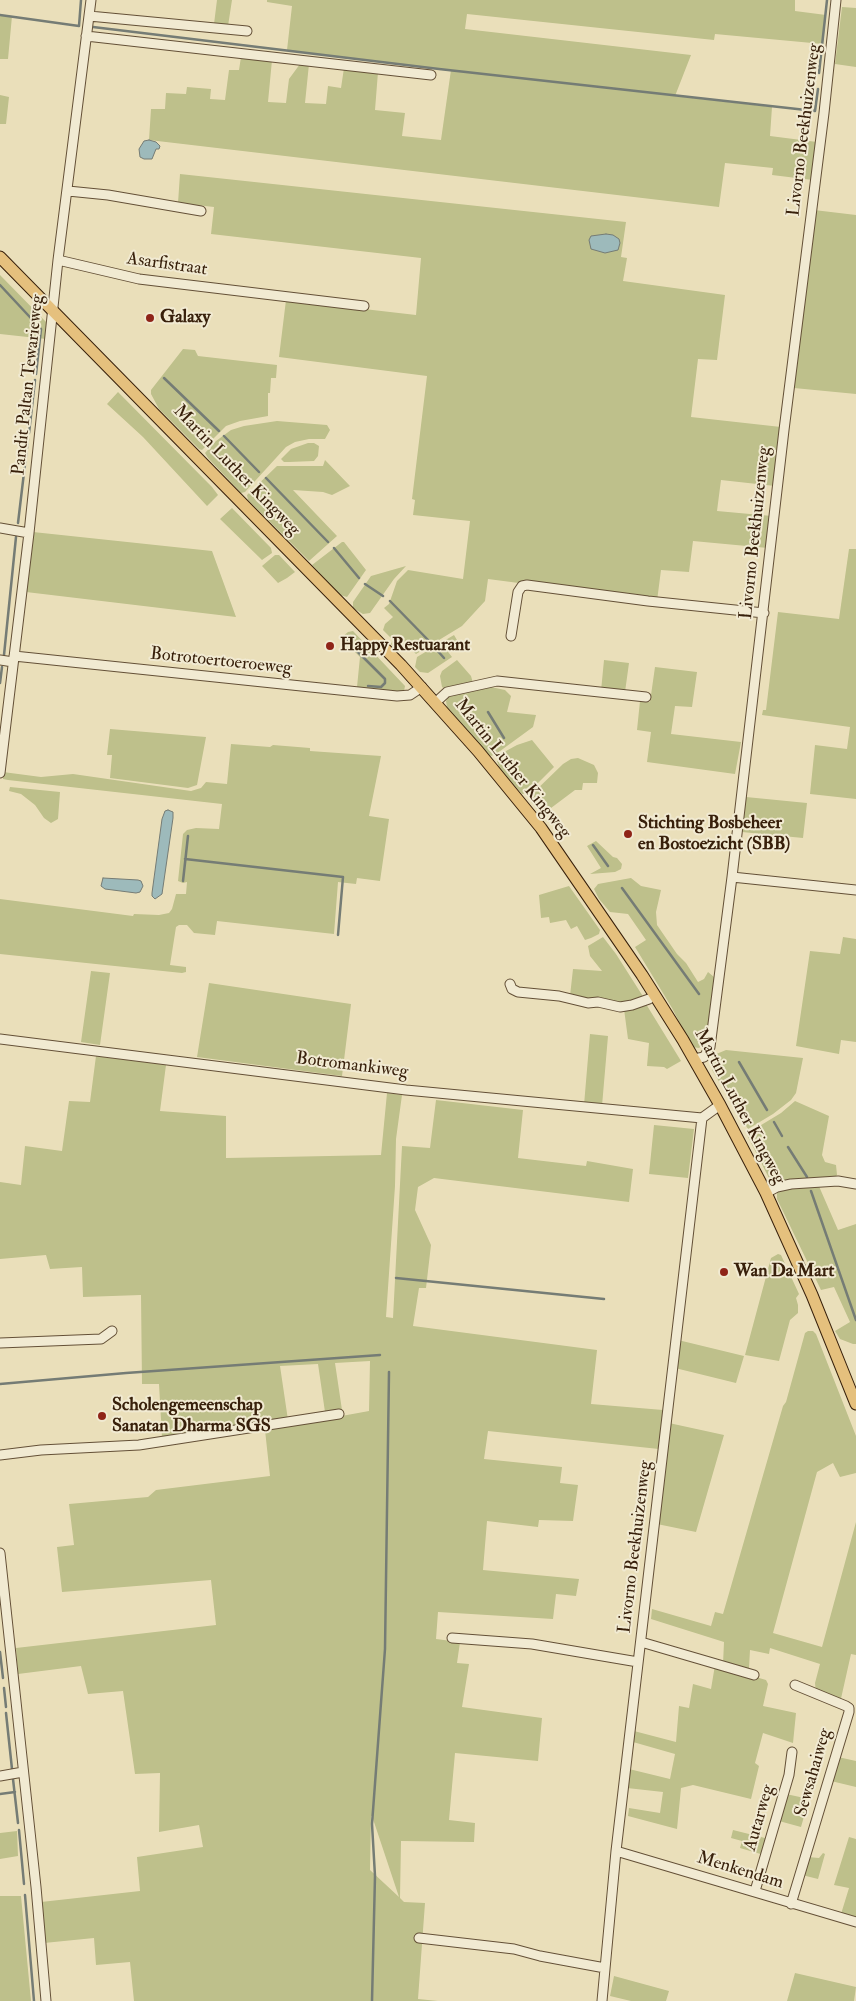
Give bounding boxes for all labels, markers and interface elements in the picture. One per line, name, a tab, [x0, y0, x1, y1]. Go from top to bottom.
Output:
street label: Livorno Beekhuizenweg	[784, 42, 826, 218]
street label: Asarfistraat	[125, 249, 209, 281]
street label: Pandit Paltan Tewarieweg	[9, 294, 49, 476]
place label: Galaxy	[160, 307, 210, 329]
marker: Galaxy	[144, 312, 156, 324]
street label: Martin Luther Kingweg	[168, 401, 304, 541]
street label: Livorno Beekhuizenweg	[736, 445, 776, 621]
place label: Happy Restuarant	[340, 635, 470, 657]
marker: Happy Restuarant	[324, 640, 336, 652]
street label: Botrotoertoeroeweg	[149, 644, 293, 680]
street label: Martin Luther Kingweg	[449, 695, 575, 843]
place label: Stichting Bosbeheer en Bostoezicht (SBB)	[638, 813, 790, 856]
marker: Stichting Bosbeheer en Bostoezicht (SBB)	[622, 828, 634, 840]
street label: Martin Luther Kingweg	[689, 1025, 789, 1189]
street label: Botromankiweg	[295, 1048, 409, 1084]
place label: Wan Da Mart	[734, 1261, 834, 1283]
marker: Wan Da Mart	[718, 1266, 730, 1278]
place label: Scholengemeenschap Sanatan Dharma SGS	[112, 1395, 271, 1438]
marker: Scholengemeenschap Sanatan Dharma SGS	[96, 1410, 108, 1422]
street label: Livorno Beekhuizenweg	[615, 1459, 657, 1635]
street label: Sewsahaiweg	[791, 1726, 837, 1820]
street label: Autarweg	[740, 1782, 780, 1854]
street label: Menkendam	[694, 1848, 786, 1894]

